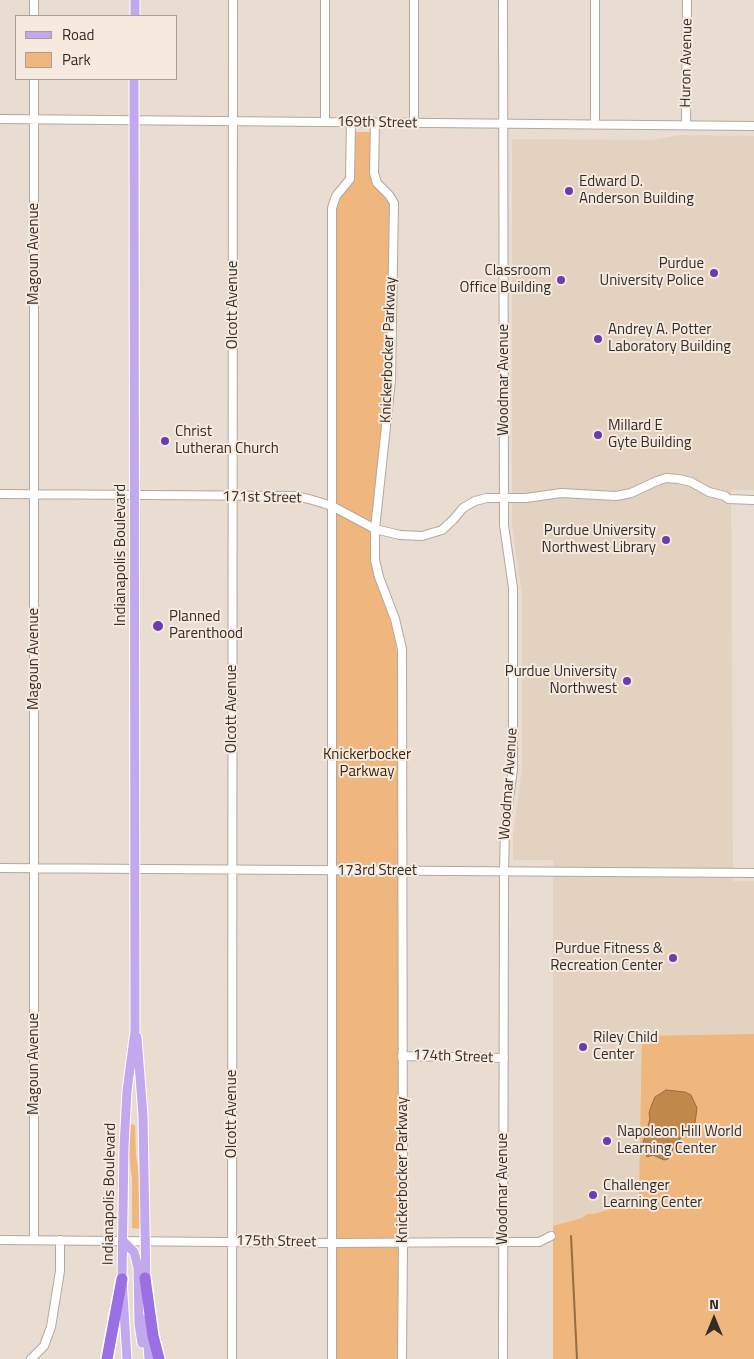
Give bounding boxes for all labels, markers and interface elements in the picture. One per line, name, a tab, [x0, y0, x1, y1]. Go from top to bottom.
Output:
legend	[15, 15, 178, 80]
street label: Huron Avenue	[677, 18, 697, 108]
text: Road	[62, 23, 94, 46]
text: Park	[62, 48, 91, 71]
street label: 169th Street	[337, 113, 417, 133]
place label: Edward D. Anderson Building	[579, 173, 694, 208]
marker: Edward D. Anderson Building	[563, 185, 575, 197]
street label: Magoun Avenue	[25, 203, 43, 305]
place label: Purdue University Police	[600, 255, 704, 290]
street label: Olcott Avenue	[224, 261, 242, 349]
place label: Classroom Office Building	[460, 262, 551, 297]
marker: Purdue University Police	[708, 267, 720, 279]
marker: Classroom Office Building	[555, 274, 567, 286]
street label: Knickerbocker Parkway	[377, 277, 401, 423]
place label: Andrey A. Potter Laboratory Building	[608, 321, 731, 356]
street label: Woodmar Avenue	[495, 324, 513, 436]
marker: Andrey A. Potter Laboratory Building	[592, 333, 604, 345]
place label: Millard E Gyte Building	[608, 417, 691, 452]
place label: Christ Lutheran Church	[175, 423, 279, 458]
marker: Millard E Gyte Building	[592, 429, 604, 441]
marker: Christ Lutheran Church	[159, 435, 171, 447]
street label: Indianapolis Boulevard	[112, 484, 130, 626]
street label: 171st Street	[222, 488, 302, 508]
place label: Purdue University Northwest Library	[542, 522, 656, 557]
marker: Purdue University Northwest Library	[660, 534, 672, 546]
street label: Magoun Avenue	[25, 608, 43, 710]
place label: Planned Parenthood	[169, 608, 243, 643]
marker: Planned Parenthood	[151, 619, 165, 633]
place label: Purdue University Northwest	[505, 663, 617, 698]
street label: Olcott Avenue	[223, 665, 241, 753]
marker: Purdue University Northwest	[621, 675, 633, 687]
street label: Woodmar Avenue	[496, 727, 522, 841]
park label: Knickerbocker Parkway	[323, 746, 411, 781]
street label: 173rd Street	[337, 862, 417, 880]
place label: Purdue Fitness & Recreation Center	[550, 940, 663, 975]
marker: Purdue Fitness & Recreation Center	[667, 952, 679, 964]
street label: Magoun Avenue	[25, 1013, 43, 1115]
place label: Riley Child Center	[593, 1029, 658, 1064]
marker: Riley Child Center	[577, 1041, 589, 1053]
street label: 174th Street	[412, 1047, 494, 1067]
street label: Olcott Avenue	[223, 1070, 241, 1158]
street label: Knickerbocker Parkway	[394, 1097, 412, 1243]
street label: Indianapolis Boulevard	[100, 1123, 120, 1265]
place label: Napoleon Hill World Learning Center	[617, 1123, 742, 1158]
street label: Woodmar Avenue	[494, 1133, 512, 1245]
marker: Napoleon Hill World Learning Center	[601, 1135, 613, 1147]
place label: Challenger Learning Center	[603, 1177, 702, 1212]
marker: Challenger Learning Center	[587, 1189, 599, 1201]
street label: 175th Street	[236, 1232, 316, 1252]
text: N	[709, 1293, 719, 1314]
north arrow	[689, 1294, 739, 1344]

